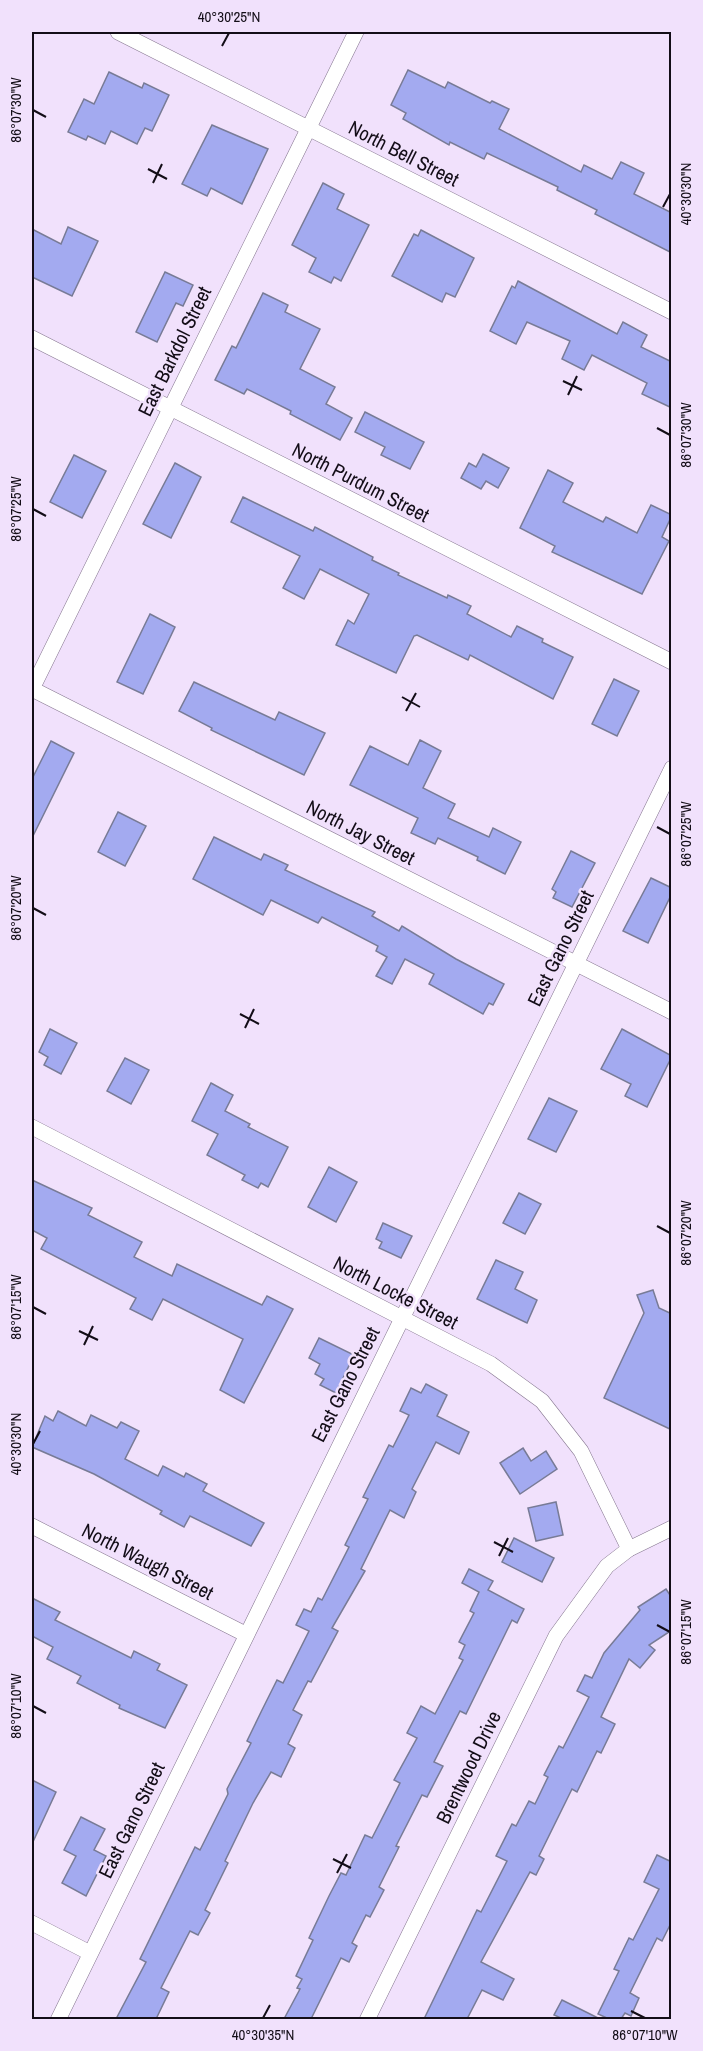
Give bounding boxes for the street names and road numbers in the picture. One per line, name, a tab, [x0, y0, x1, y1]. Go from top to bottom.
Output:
street label: North Bell Street	[344, 114, 464, 193]
street label: East Barkdol Street	[131, 281, 217, 420]
street label: North Purdum Street	[288, 436, 435, 528]
street label: North Jay Street	[302, 793, 420, 871]
street label: East Gano Street	[520, 885, 600, 1010]
street label: North Locke Street	[329, 1249, 463, 1335]
street label: East Gano Street	[304, 1321, 386, 1446]
street label: North Waugh Street	[78, 1516, 219, 1606]
street label: Brentwood Drive	[429, 1706, 507, 1828]
street label: East Gano Street	[91, 1757, 171, 1882]

